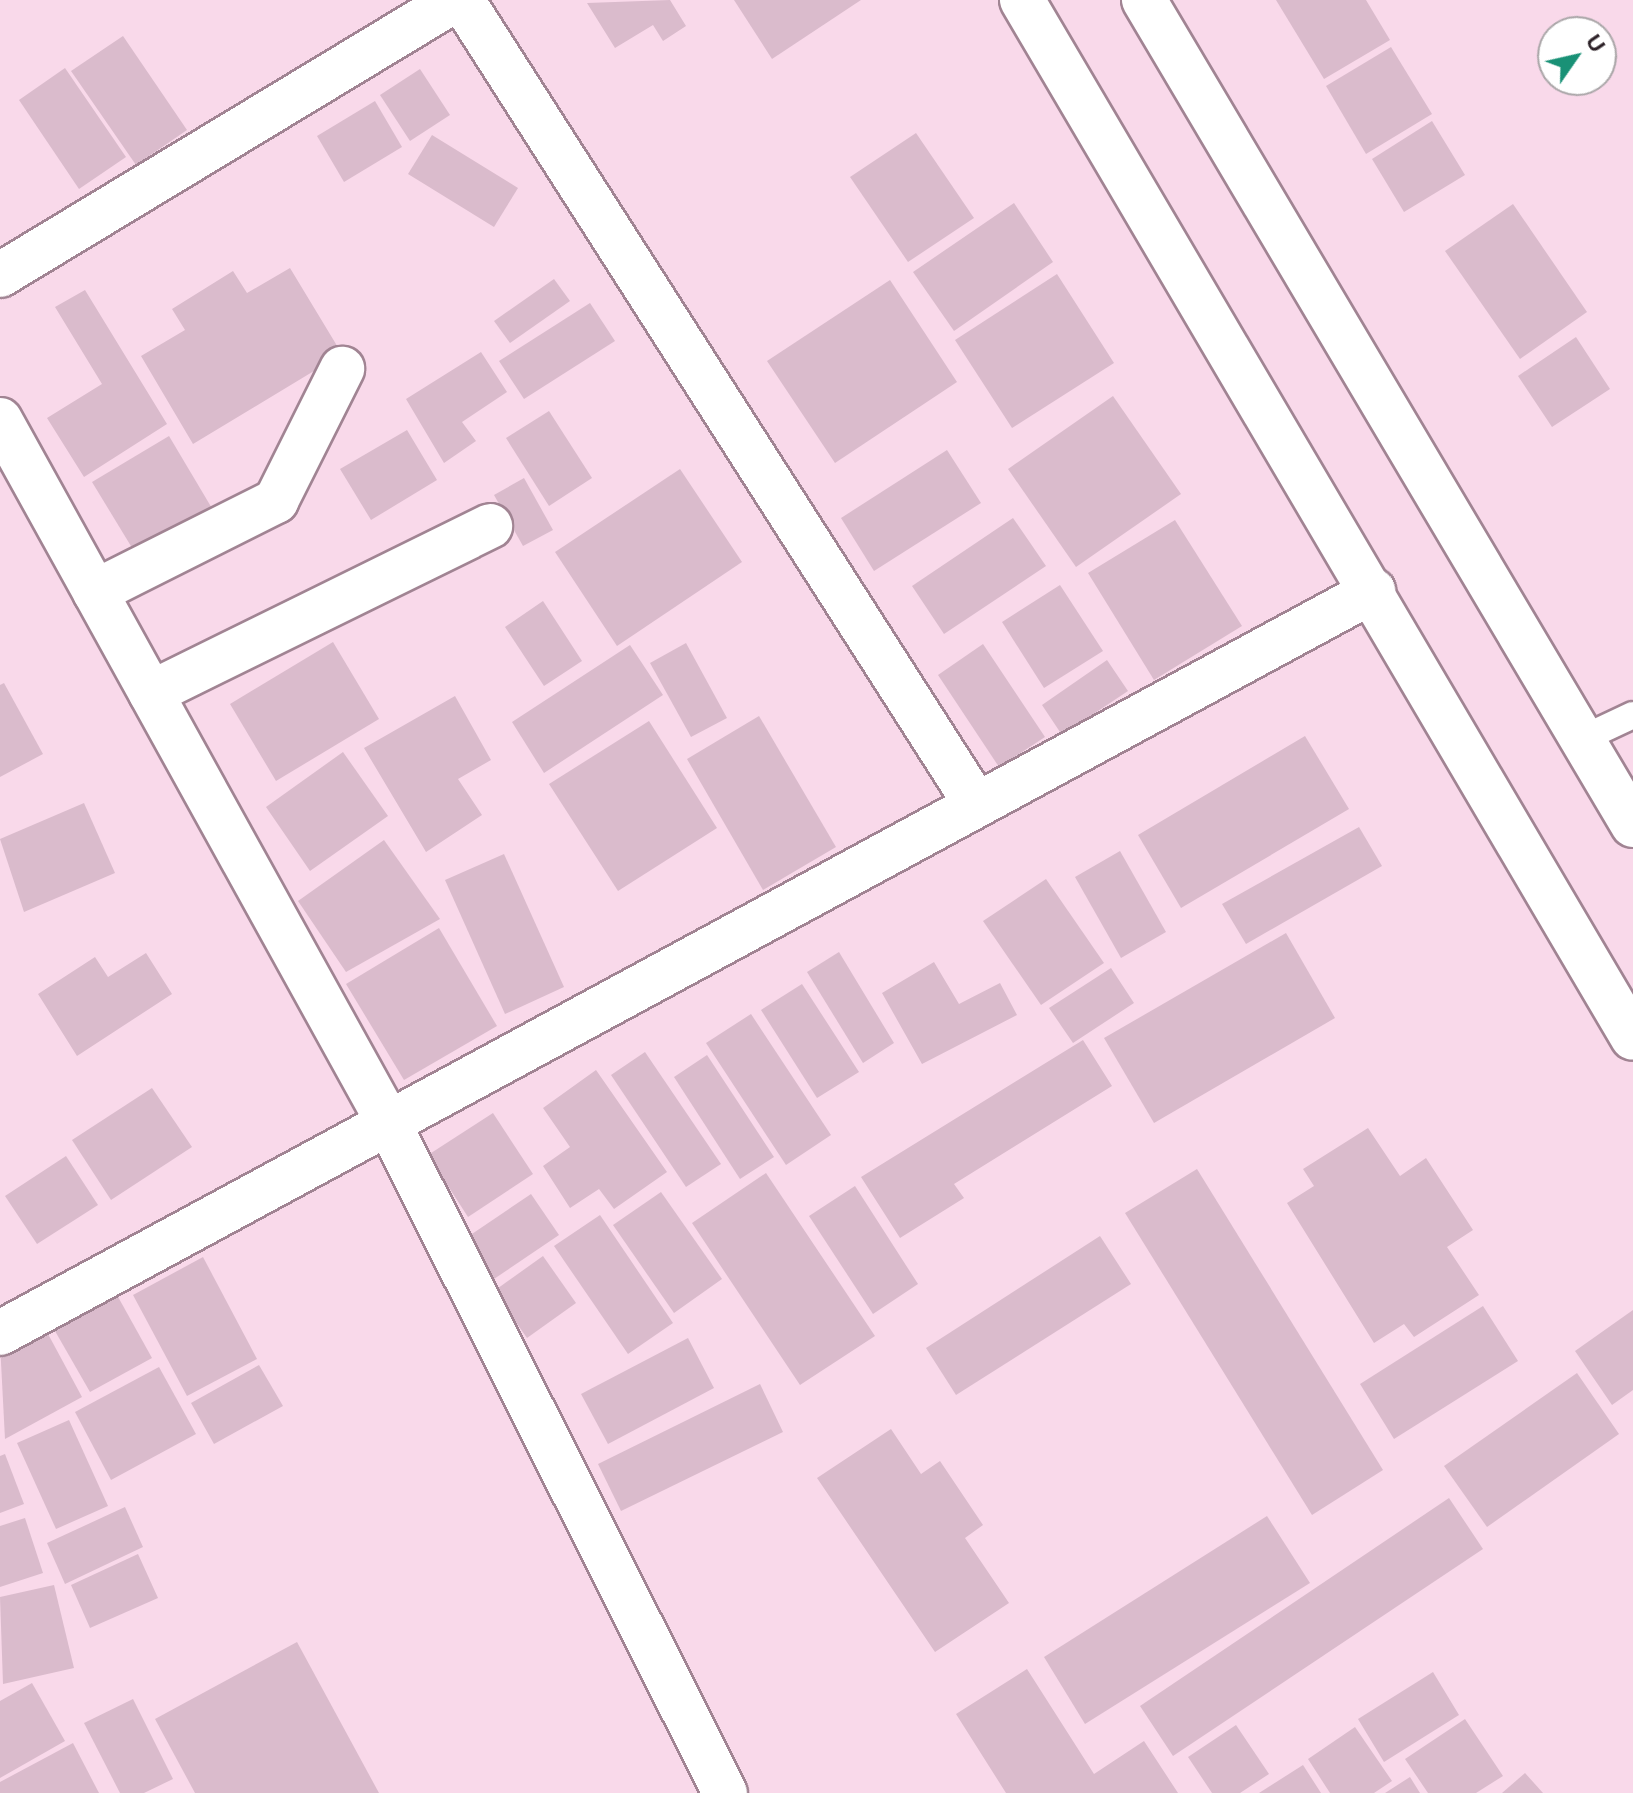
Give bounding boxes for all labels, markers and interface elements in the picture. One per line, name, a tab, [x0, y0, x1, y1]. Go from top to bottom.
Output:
north arrow	[1537, 16, 1617, 96]
text: U	[1581, 30, 1610, 57]

